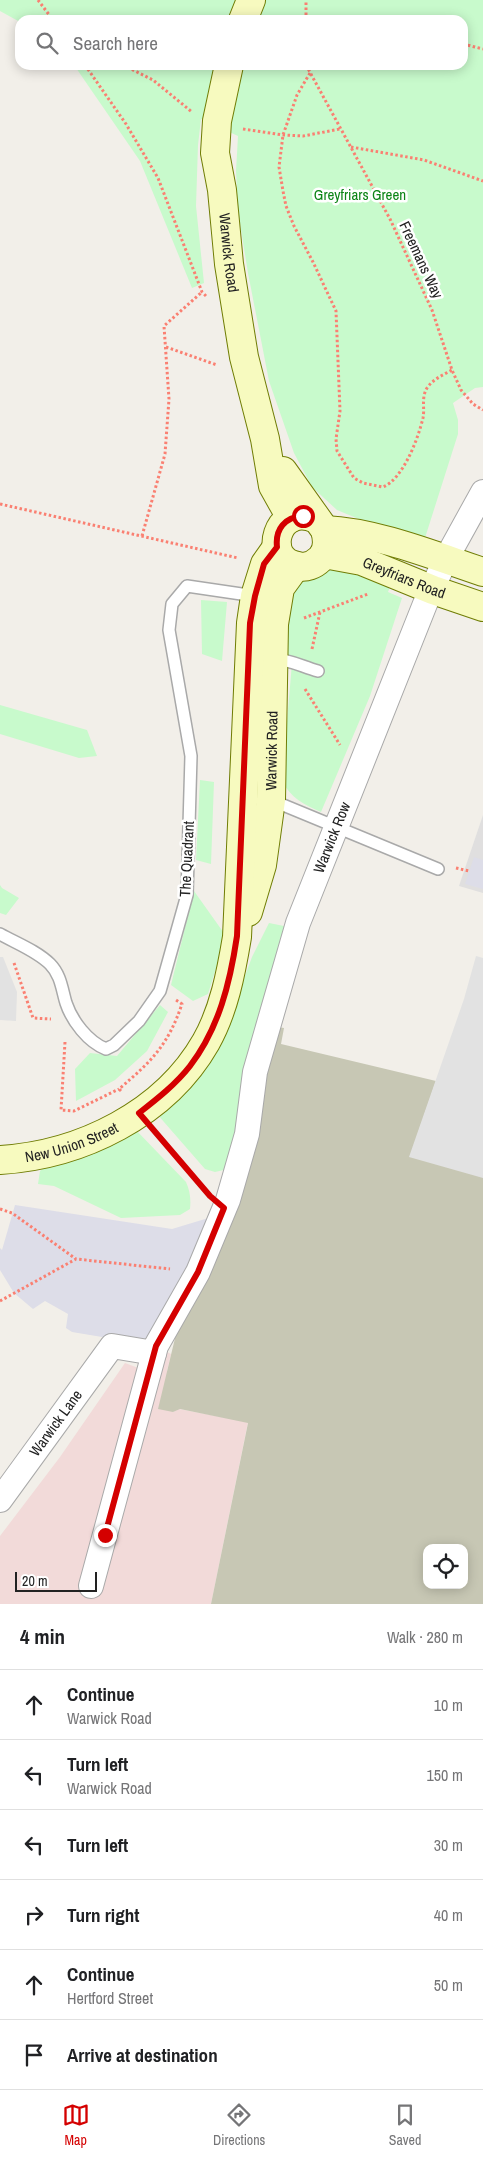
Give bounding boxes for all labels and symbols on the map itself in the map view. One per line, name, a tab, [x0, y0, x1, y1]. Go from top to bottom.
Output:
park label: Greyfriars Green	[314, 184, 406, 205]
street label: Warwick Road	[214, 212, 244, 294]
street label: Freemans Way	[394, 218, 449, 303]
route start	[292, 505, 315, 528]
street label: Greyfriars Road	[360, 551, 448, 603]
street label: Warwick Road	[260, 711, 283, 791]
street label: Warwick Row	[308, 799, 355, 876]
street label: The Quadrant	[174, 820, 199, 897]
street label: New Union Street	[23, 1117, 122, 1167]
street label: Warwick Lane	[24, 1385, 87, 1460]
route end	[94, 1524, 117, 1547]
scale bar	[15, 1569, 98, 1592]

